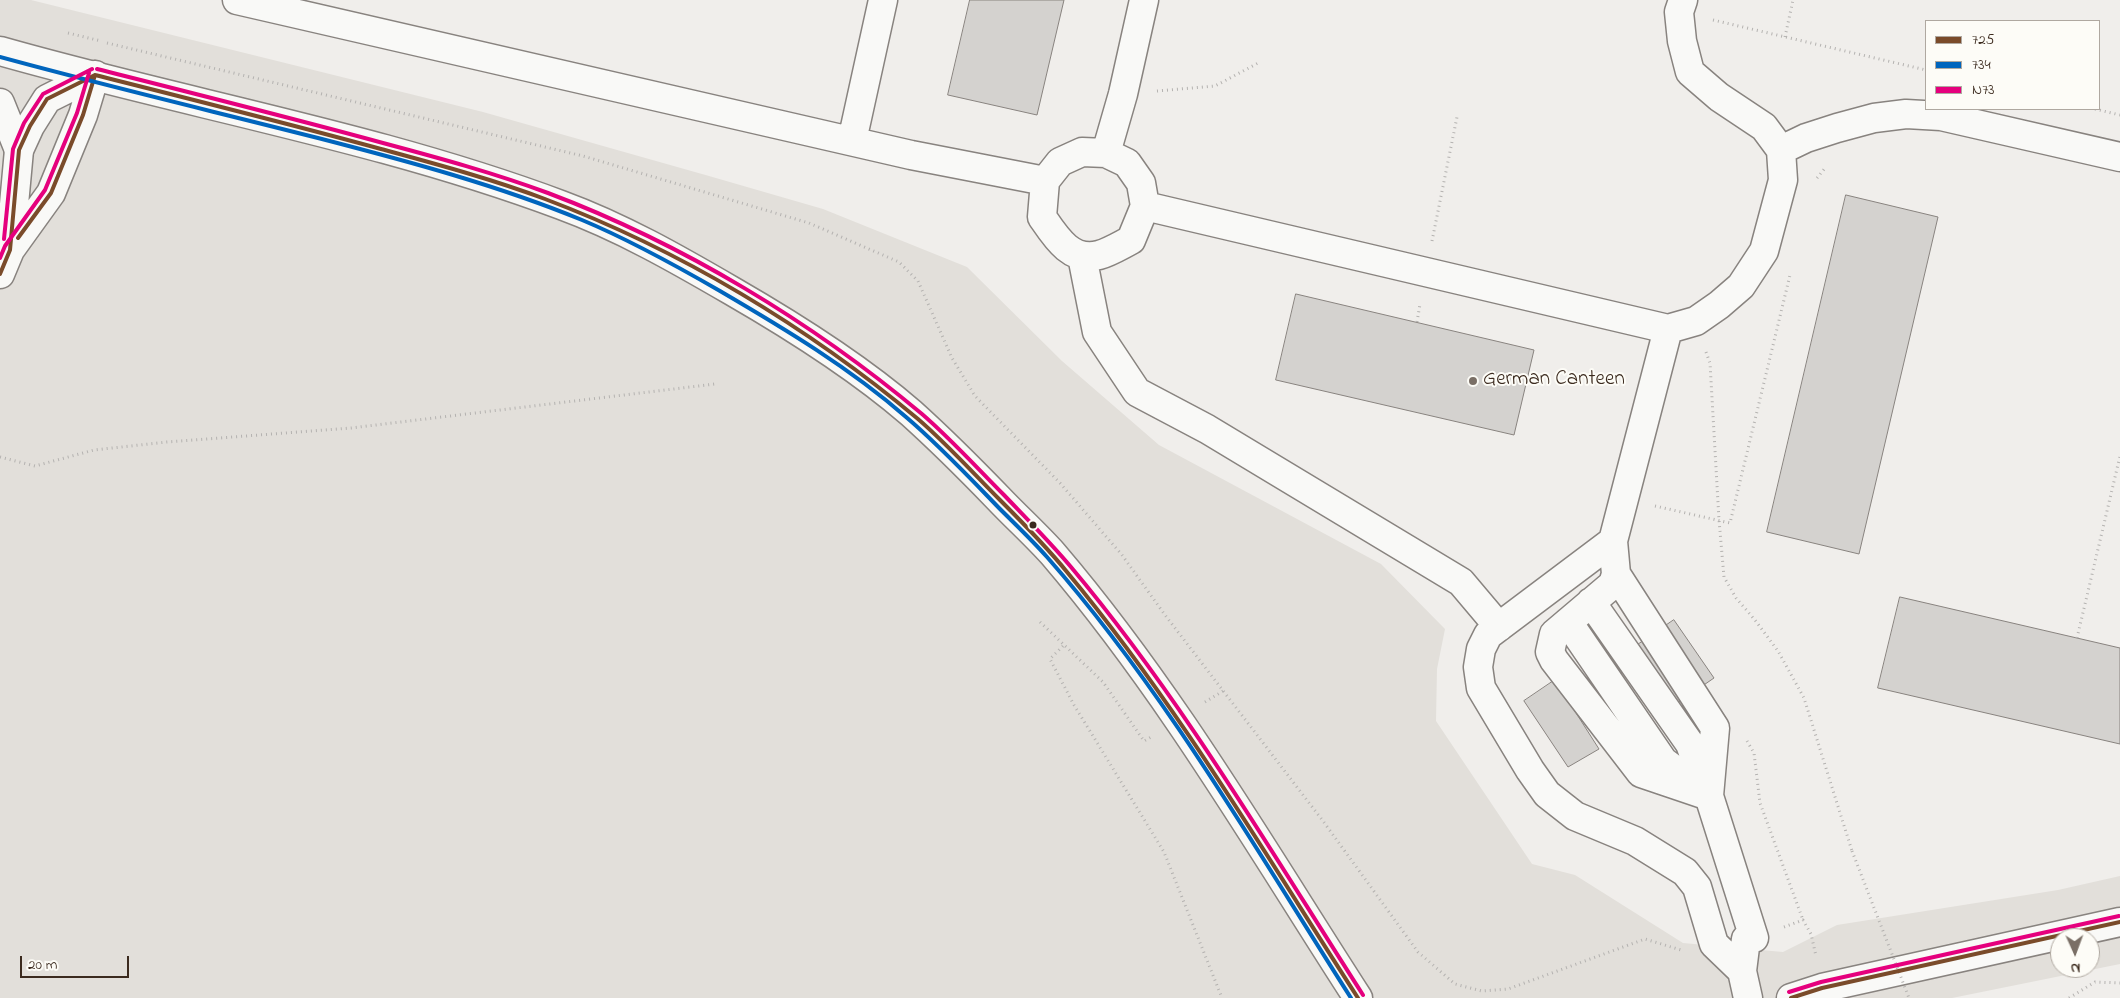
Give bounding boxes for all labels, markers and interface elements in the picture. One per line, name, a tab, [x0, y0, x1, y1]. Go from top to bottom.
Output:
legend	[1925, 20, 2100, 110]
text: 725	[1972, 29, 1994, 51]
text: 734	[1972, 54, 1991, 76]
text: N73	[1972, 79, 1995, 101]
place label: German Canteen	[1483, 368, 1625, 394]
marker: German Canteen	[1467, 375, 1479, 387]
unlabelled marker	[1028, 520, 1038, 530]
north arrow	[2050, 928, 2100, 978]
scale bar	[22, 946, 131, 978]
text: 20 m	[28, 954, 57, 976]
text: N	[2070, 957, 2081, 978]

